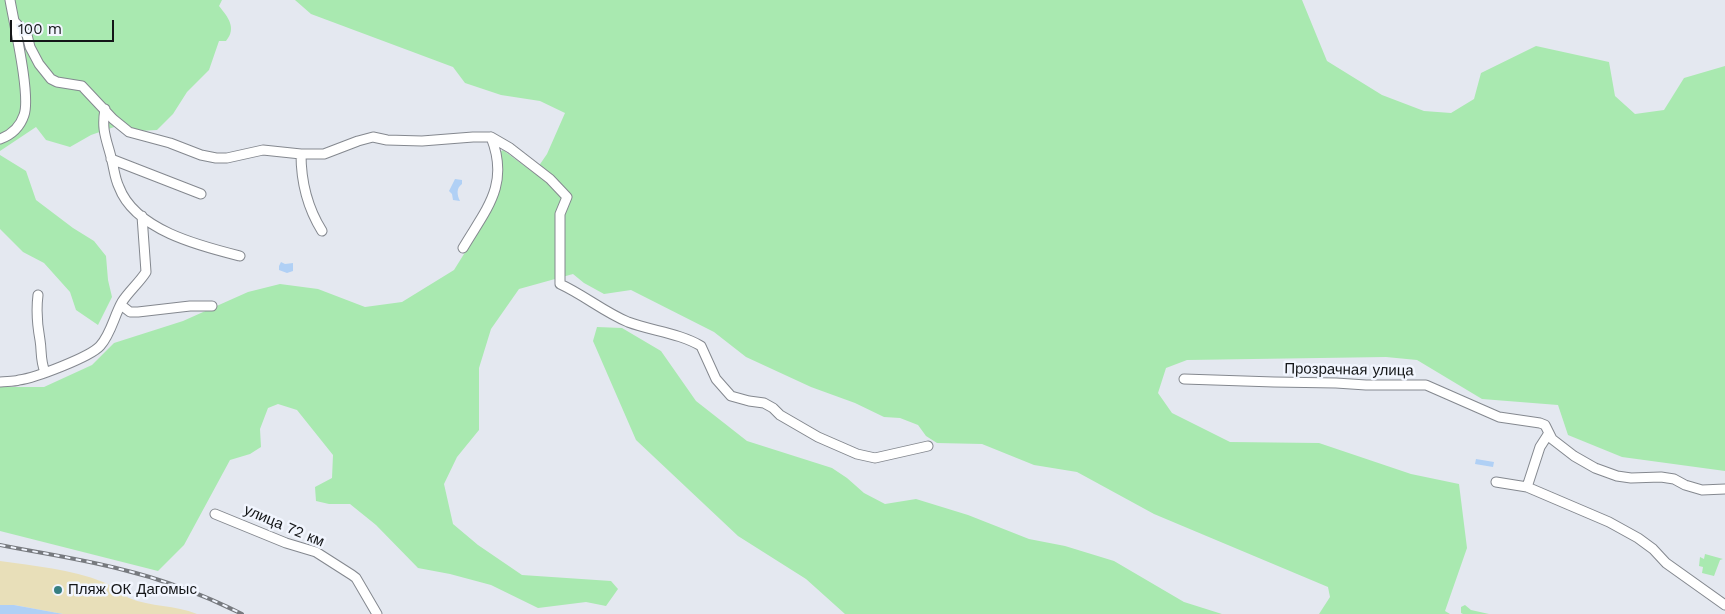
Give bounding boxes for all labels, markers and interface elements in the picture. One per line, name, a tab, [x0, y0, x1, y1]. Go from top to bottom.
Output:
scale bar	[12, 10, 116, 42]
text: 100 m	[18, 20, 62, 38]
street label: Прозрачная улица	[1284, 360, 1414, 380]
street label: улица 72 км	[241, 501, 327, 551]
place label: Пляж ОК Дагомыс	[68, 581, 197, 599]
marker: Пляж ОК Дагомыс	[52, 584, 64, 596]

